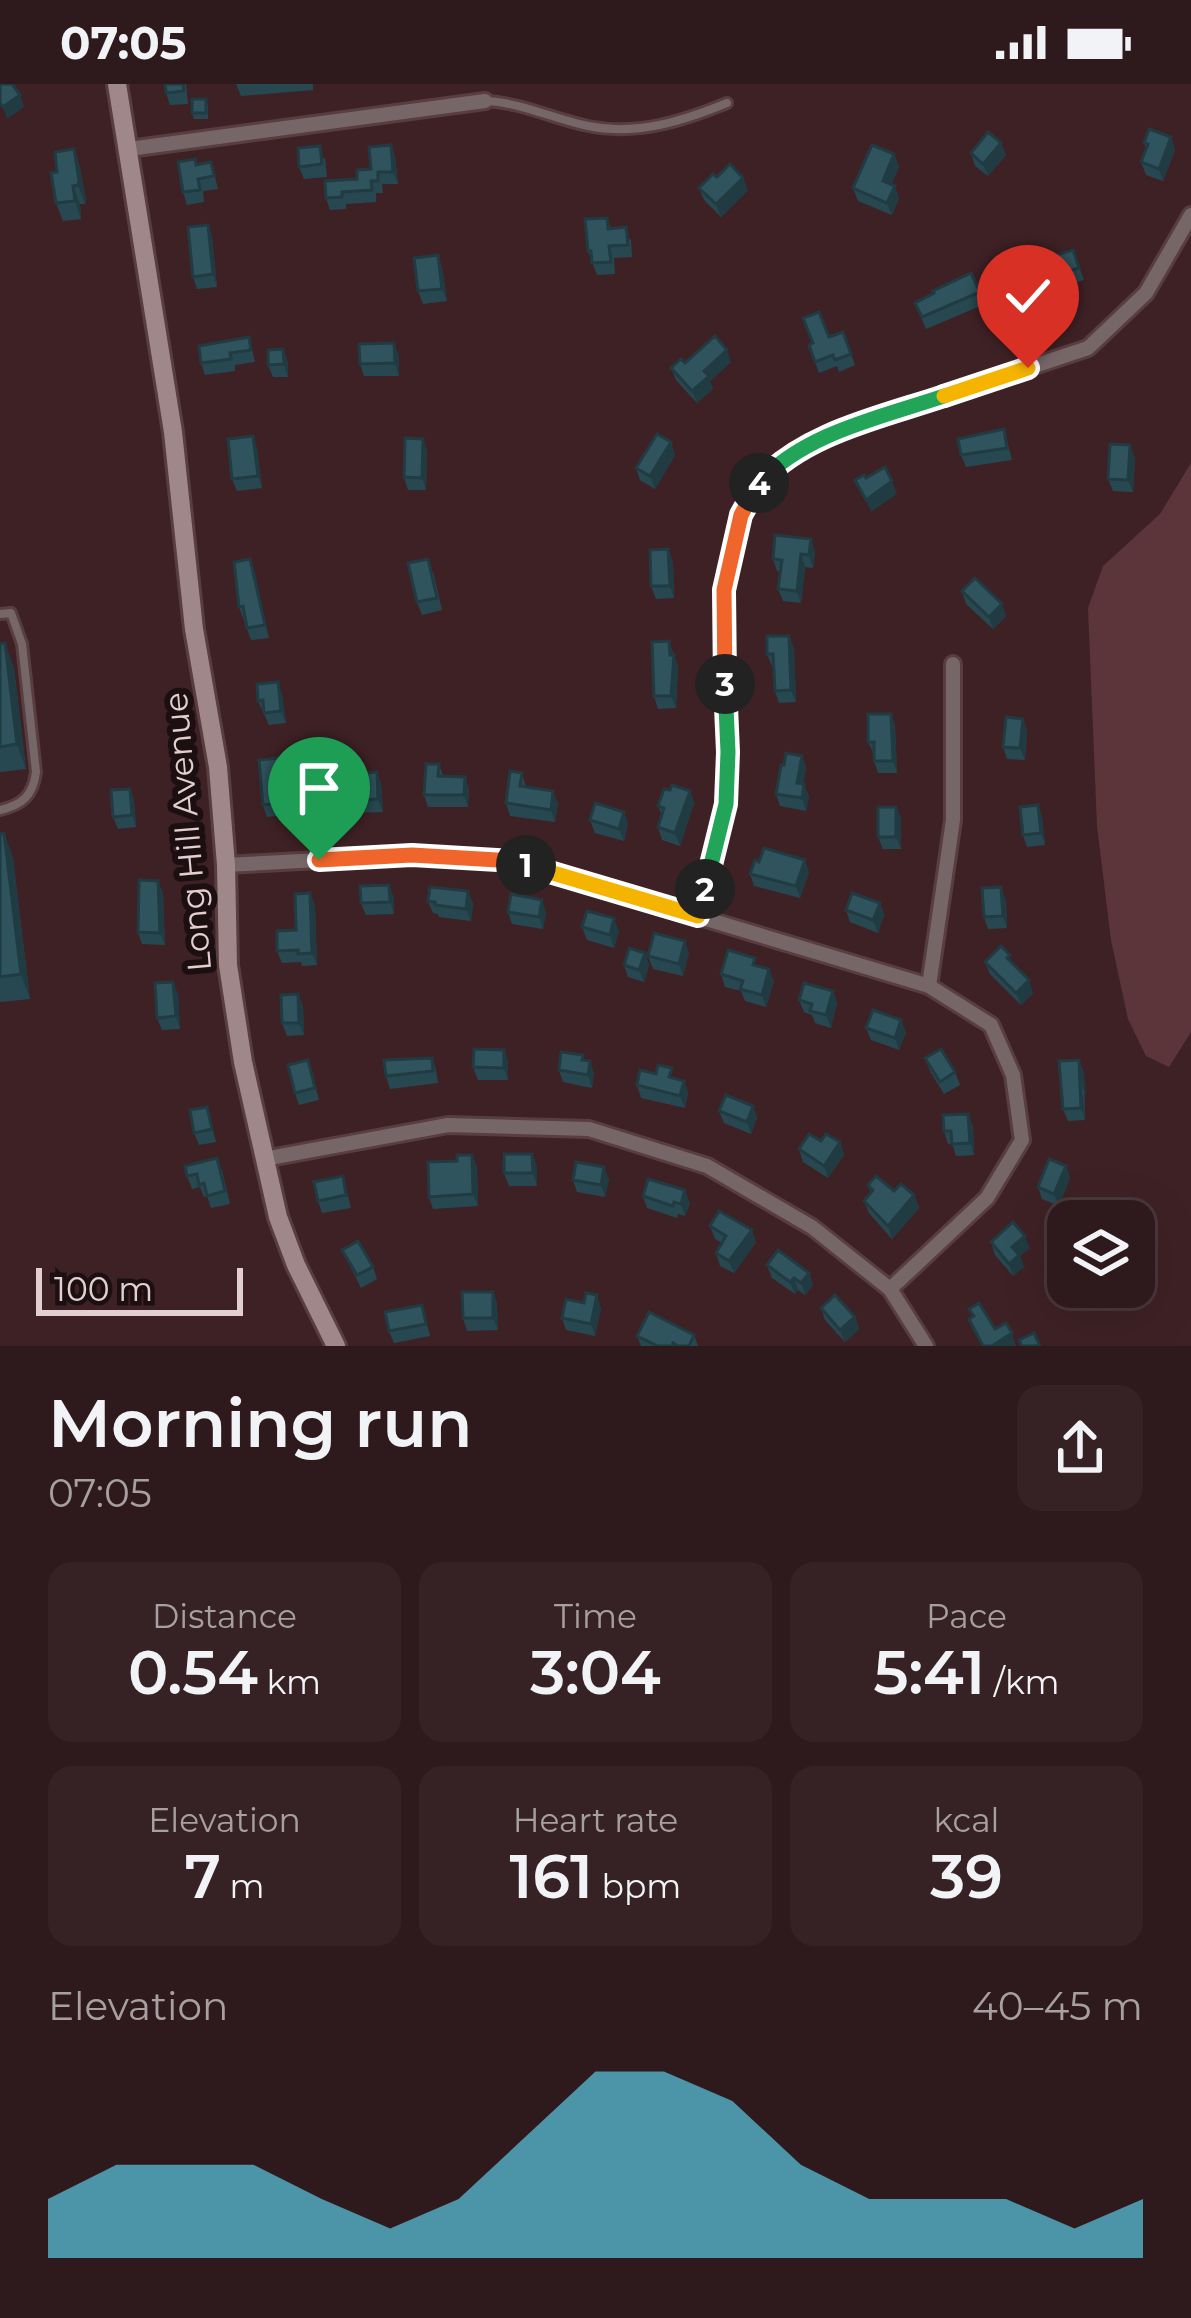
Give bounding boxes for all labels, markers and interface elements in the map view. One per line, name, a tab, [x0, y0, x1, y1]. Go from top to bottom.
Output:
text: 07:05	[60, 15, 187, 70]
pin	[977, 245, 1079, 368]
icon: check	[995, 263, 1061, 329]
pin: 4	[729, 453, 789, 513]
text: 4	[748, 463, 770, 503]
pin: 3	[695, 654, 755, 714]
text: 3	[715, 664, 735, 704]
street label: Long Hill Avenue	[155, 691, 219, 973]
pin	[268, 737, 370, 860]
icon: arrive	[286, 755, 352, 821]
pin: 1	[496, 835, 556, 895]
text: 1	[520, 845, 532, 885]
pin: 2	[675, 859, 735, 919]
text: 2	[695, 869, 715, 909]
map controls	[1047, 1200, 1155, 1308]
button: layers	[1047, 1200, 1155, 1308]
scale bar	[36, 1262, 243, 1315]
text: 100 m	[54, 1269, 153, 1309]
text: Morning run	[48, 1383, 472, 1464]
button: share	[1017, 1385, 1143, 1511]
text: 07:05	[48, 1469, 152, 1517]
text: Distance	[152, 1596, 297, 1636]
text: Time	[554, 1596, 637, 1636]
text: Pace	[926, 1596, 1007, 1636]
text: 0.54	[128, 1636, 258, 1709]
text: 3:04	[530, 1636, 661, 1709]
text: 5:41	[873, 1636, 985, 1709]
text: km	[258, 1662, 321, 1702]
text: /km	[985, 1662, 1060, 1702]
text: Elevation	[148, 1800, 301, 1840]
text: Heart rate	[513, 1800, 678, 1840]
text: kcal	[934, 1800, 999, 1840]
text: 7	[184, 1840, 221, 1913]
text: 161	[510, 1840, 593, 1913]
text: 39	[930, 1840, 1003, 1913]
text: m	[221, 1866, 265, 1906]
text: bpm	[593, 1866, 681, 1906]
text: Elevation	[48, 1982, 228, 2030]
text: 40–45 m	[972, 1982, 1143, 2030]

